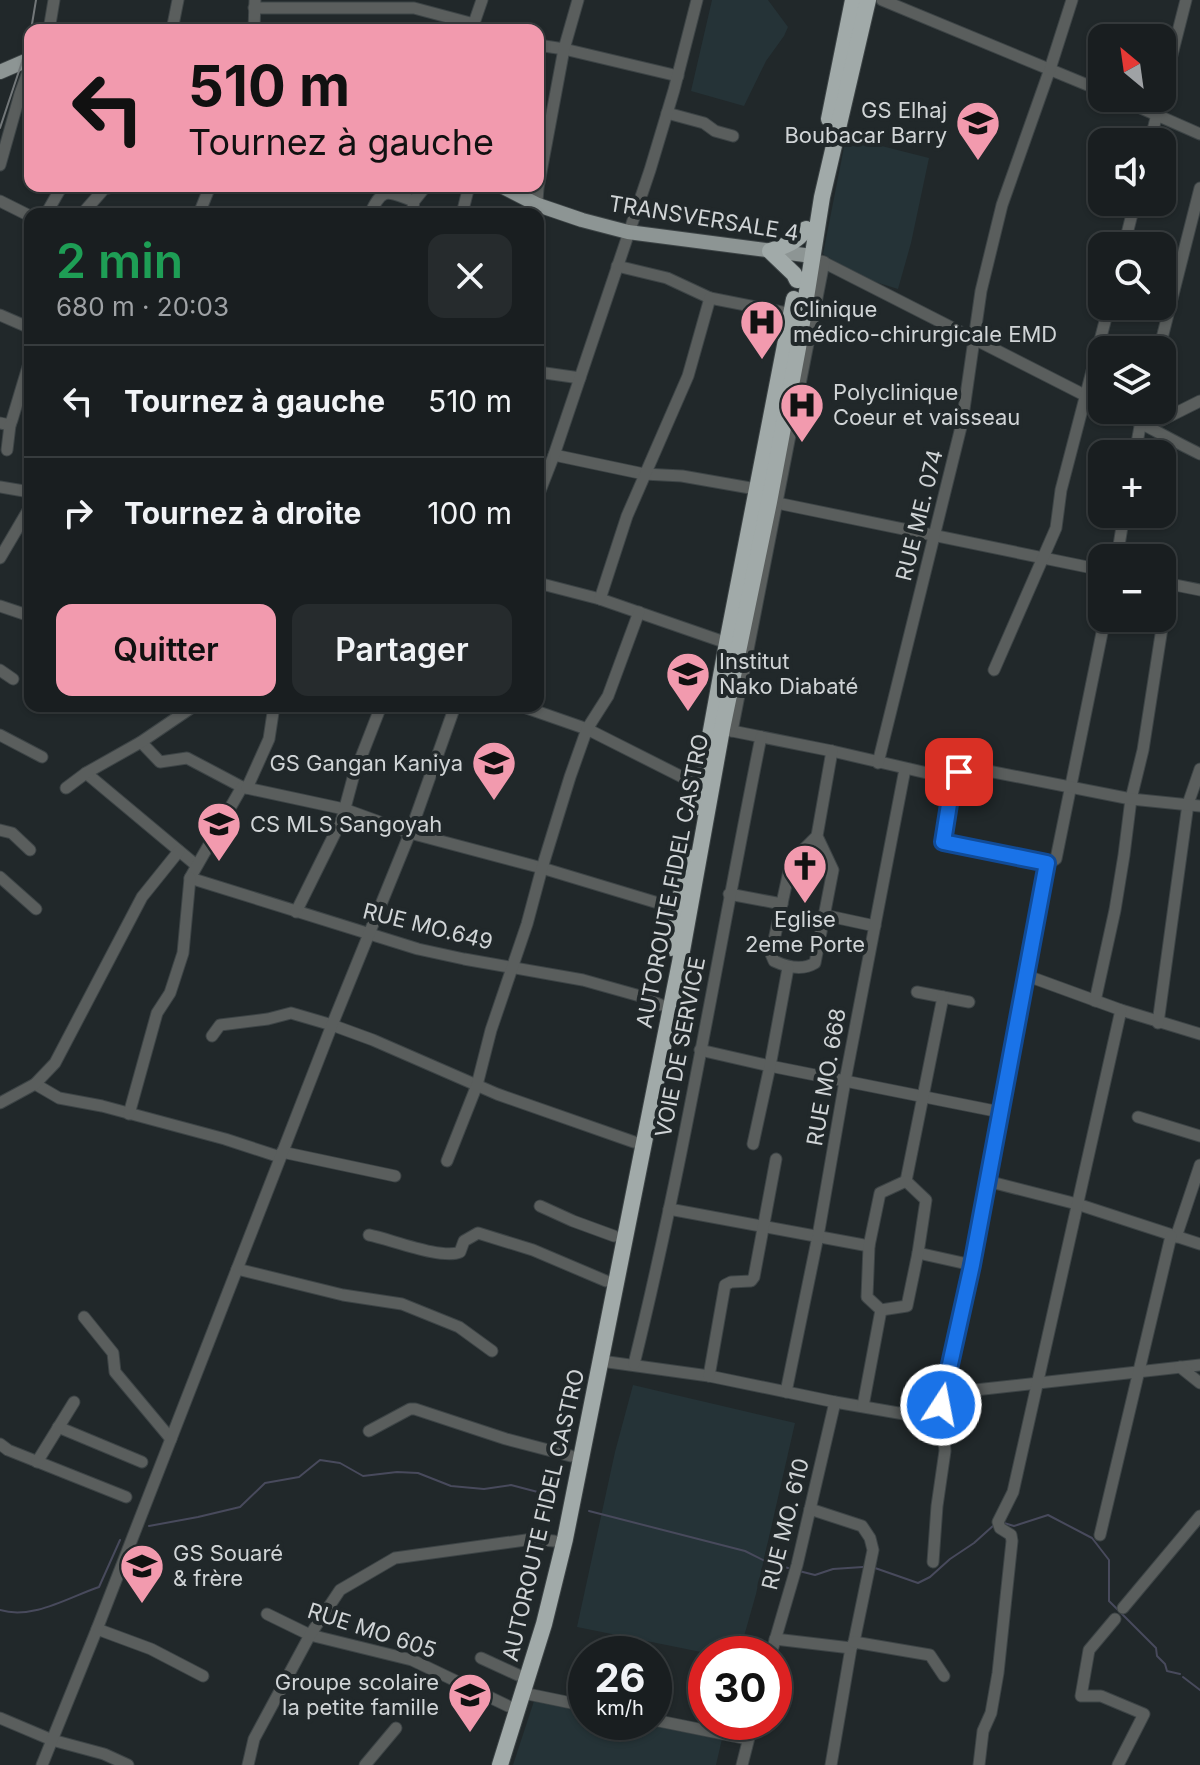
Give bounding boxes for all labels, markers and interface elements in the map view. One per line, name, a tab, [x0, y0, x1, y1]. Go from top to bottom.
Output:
north arrow	[1088, 24, 1176, 112]
map controls	[1088, 24, 1176, 632]
text: 510 m	[188, 52, 350, 120]
icon: left	[56, 56, 160, 160]
place label: GS Elhaj Boubacar Barry	[784, 97, 947, 148]
school or university icon: GS Elhaj Boubacar Barry	[954, 99, 1002, 162]
text: Tournez à gauche	[188, 120, 494, 164]
button: sound	[1088, 128, 1176, 216]
street label: TRANSVERSALE 4	[607, 190, 801, 246]
text: 2 min	[56, 231, 183, 290]
button: search	[1088, 232, 1176, 320]
button: close	[428, 234, 512, 318]
text: 680 m · 20:03	[56, 291, 229, 322]
place label: Clinique médico-chirurgicale EMD	[793, 296, 1057, 347]
hospital icon: Clinique médico-chirurgicale EMD	[738, 298, 786, 361]
button: layers	[1088, 336, 1176, 424]
icon: left	[56, 379, 100, 423]
place label: Polyclinique Coeur et vaisseau	[833, 379, 1020, 430]
hospital icon: Polyclinique Coeur et vaisseau	[778, 381, 826, 444]
text: Tournez à gauche	[124, 383, 385, 419]
text: 510 m	[428, 383, 512, 419]
button: +	[1088, 440, 1176, 528]
street label: RUE ME. 074	[890, 447, 948, 583]
icon: right	[56, 491, 100, 535]
text: Tournez à droite	[124, 495, 361, 531]
text: 100 m	[427, 495, 512, 531]
button: −	[1088, 544, 1176, 632]
button: Quitter	[56, 604, 276, 696]
button: Partager	[292, 604, 512, 696]
place label: Institut Nako Diabaté	[719, 648, 858, 699]
school or university icon: Institut Nako Diabaté	[664, 650, 712, 713]
street label: AUTOROUTE FIDEL CASTRO	[631, 732, 713, 1030]
pin	[925, 738, 993, 806]
school or university icon: GS Gangan Kaniya	[470, 739, 518, 802]
place label: GS Gangan Kaniya	[269, 750, 463, 776]
icon: arrive	[937, 750, 981, 794]
school or university icon: CS MLS Sangoyah	[195, 800, 243, 863]
place label: CS MLS Sangoyah	[250, 811, 442, 837]
church icon: Eglise 2eme Porte	[781, 842, 829, 905]
street label: RUE MO.649	[360, 897, 496, 955]
place label: Eglise 2eme Porte	[745, 906, 865, 957]
street label: VOIE DE SERVICE	[650, 955, 710, 1139]
street label: RUE MO. 668	[801, 1006, 851, 1148]
position arrow	[899, 1363, 983, 1447]
street label: AUTOROUTE FIDEL CASTRO	[497, 1366, 589, 1664]
street label: RUE MO. 610	[756, 1456, 814, 1592]
place label: GS Souaré & frère	[173, 1540, 283, 1591]
school or university icon: GS Souaré & frère	[118, 1542, 166, 1605]
street label: RUE MO 605	[304, 1597, 440, 1663]
speed limit sign: 30	[688, 1636, 792, 1740]
text: 26	[594, 1653, 646, 1702]
place label: Groupe scolaire la petite famille	[275, 1669, 439, 1720]
school or university icon: Groupe scolaire la petite famille	[446, 1671, 494, 1734]
text: km/h	[596, 1696, 644, 1720]

